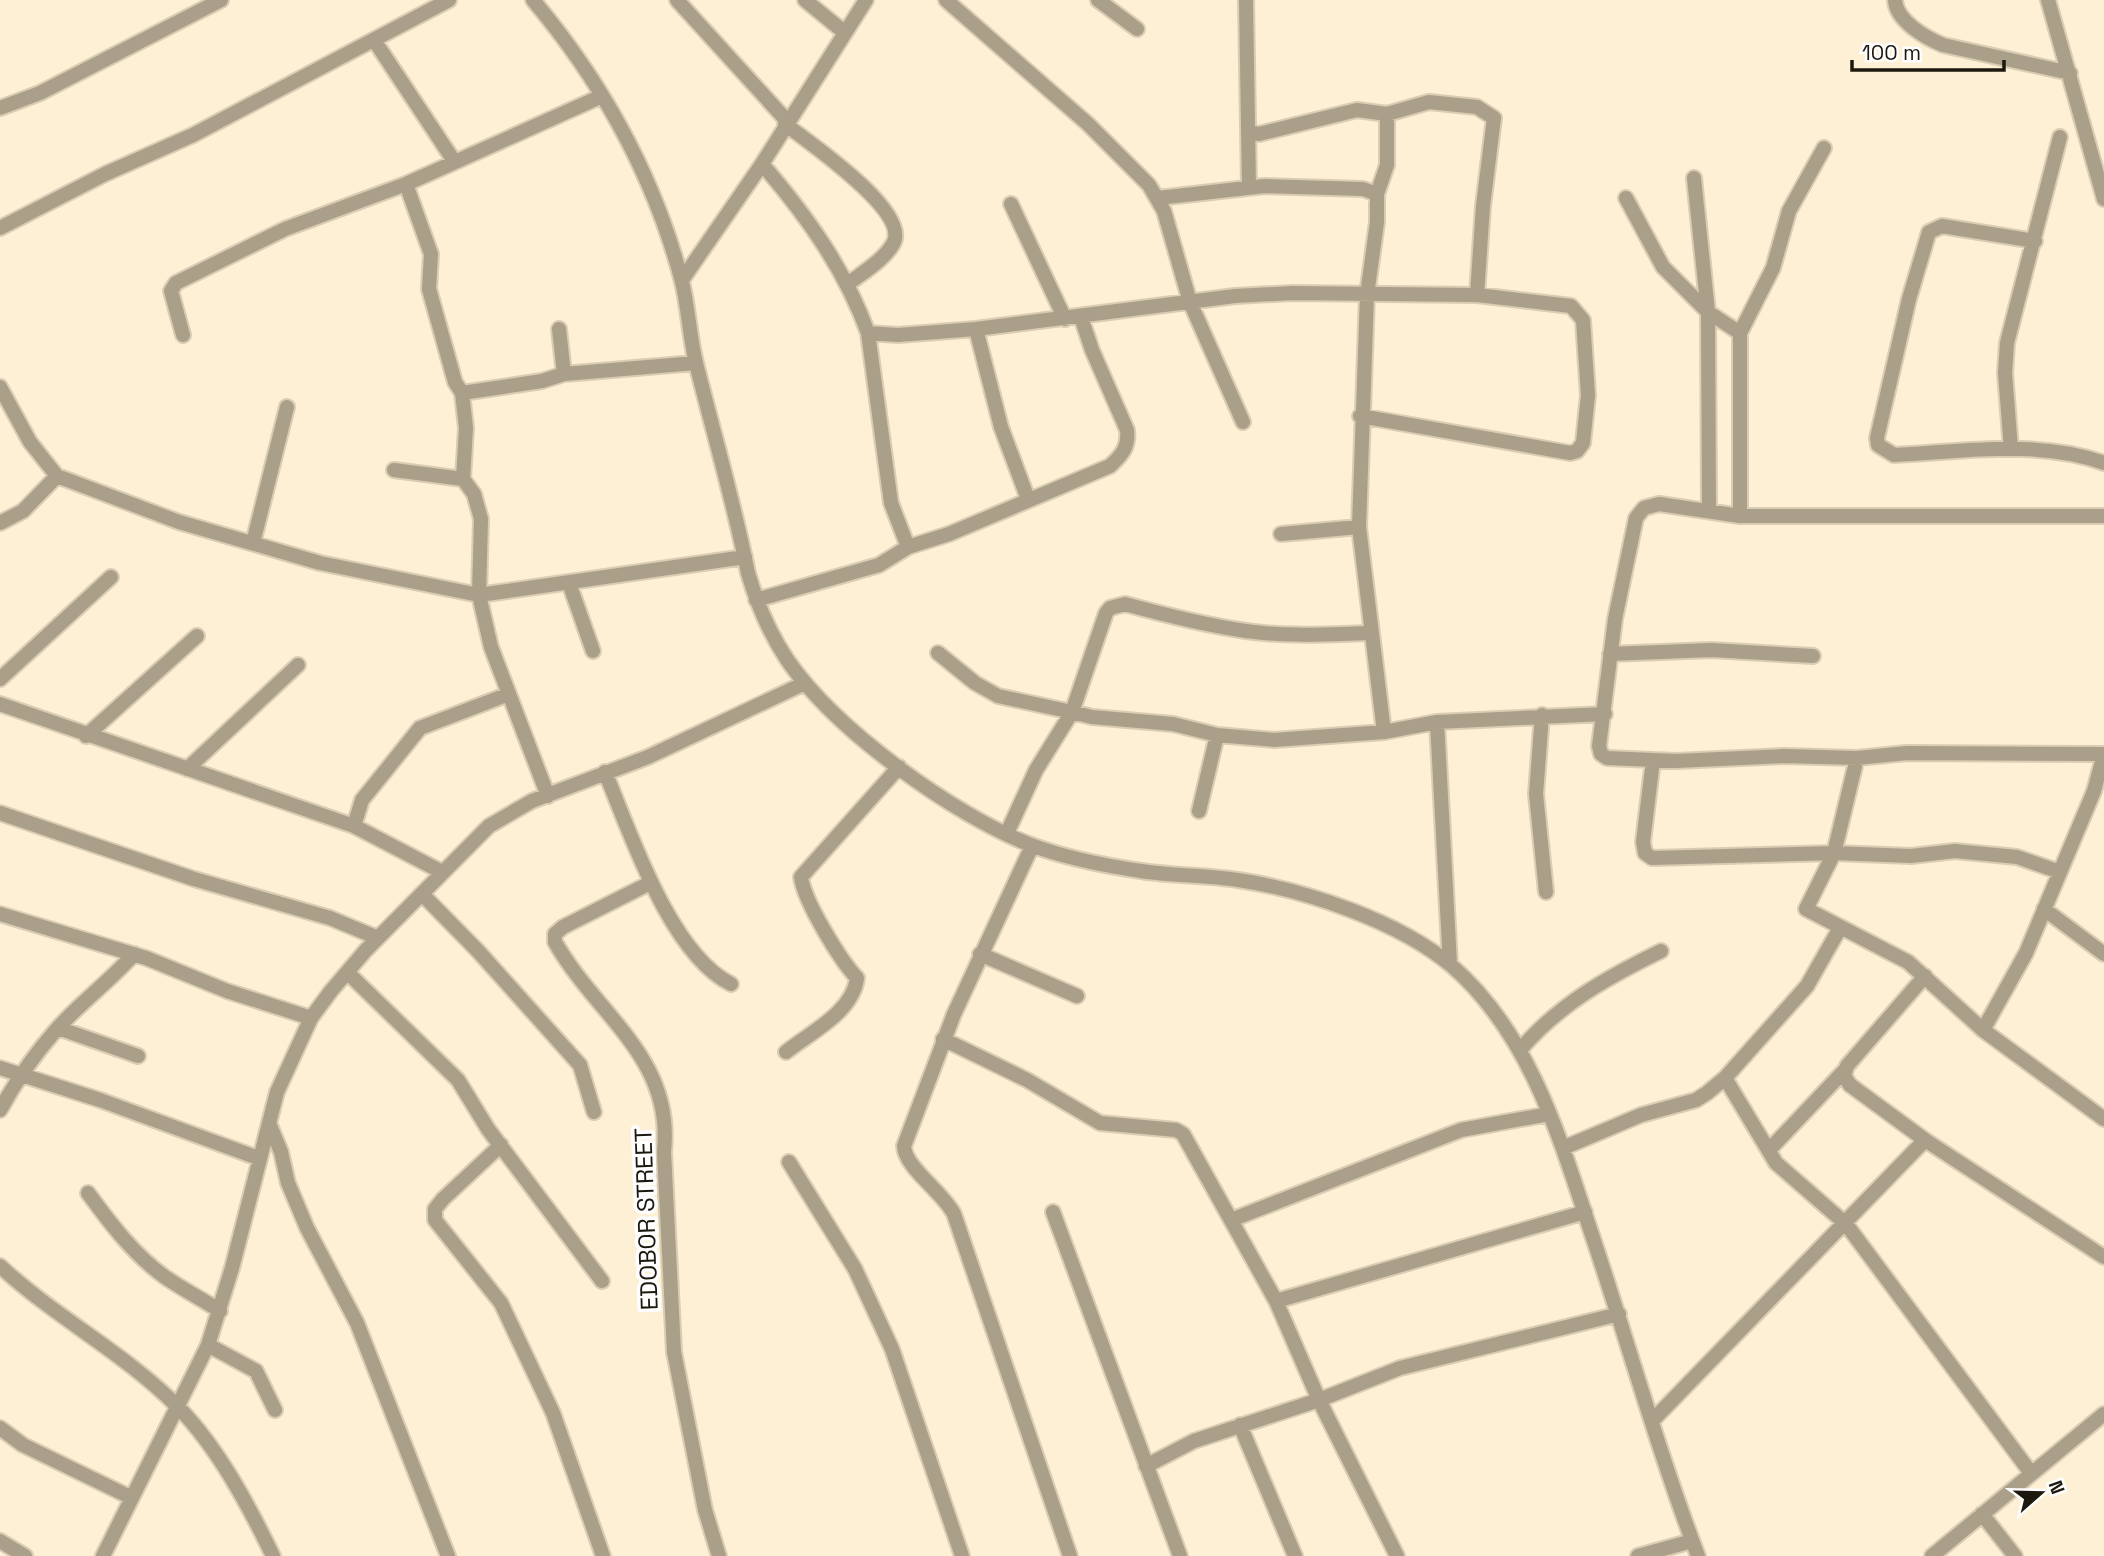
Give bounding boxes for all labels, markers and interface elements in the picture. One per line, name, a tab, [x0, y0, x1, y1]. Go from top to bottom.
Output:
scale bar	[1852, 28, 2004, 72]
text: 100 m	[1862, 39, 1921, 66]
street label: EDOBOR STREET	[627, 1127, 665, 1311]
north arrow	[2006, 1458, 2076, 1528]
text: N	[2043, 1477, 2070, 1498]

